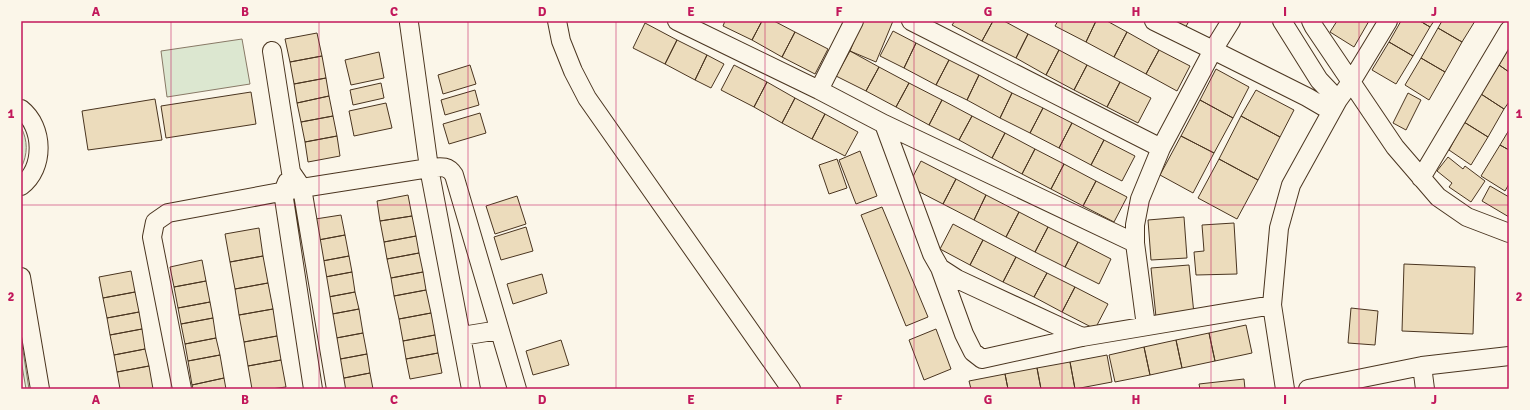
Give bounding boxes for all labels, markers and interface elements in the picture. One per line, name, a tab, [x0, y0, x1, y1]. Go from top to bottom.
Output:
text: A	[92, 4, 101, 20]
text: B	[241, 4, 249, 20]
text: C	[390, 4, 398, 20]
text: D	[538, 4, 547, 20]
text: E	[687, 4, 695, 20]
text: F	[836, 4, 843, 20]
text: G	[984, 4, 992, 20]
text: H	[1132, 4, 1140, 20]
text: I	[1283, 4, 1287, 20]
text: J	[1431, 4, 1437, 20]
text: 1	[7, 106, 15, 122]
text: 1	[1515, 106, 1523, 122]
text: 2	[7, 289, 15, 305]
text: 2	[1515, 289, 1523, 305]
text: A	[92, 392, 101, 408]
text: B	[241, 392, 249, 408]
text: C	[390, 392, 398, 408]
text: D	[538, 392, 547, 408]
text: E	[687, 392, 695, 408]
text: F	[836, 392, 843, 408]
text: G	[984, 392, 992, 408]
text: H	[1132, 392, 1140, 408]
text: I	[1283, 392, 1287, 408]
text: J	[1431, 392, 1437, 408]

